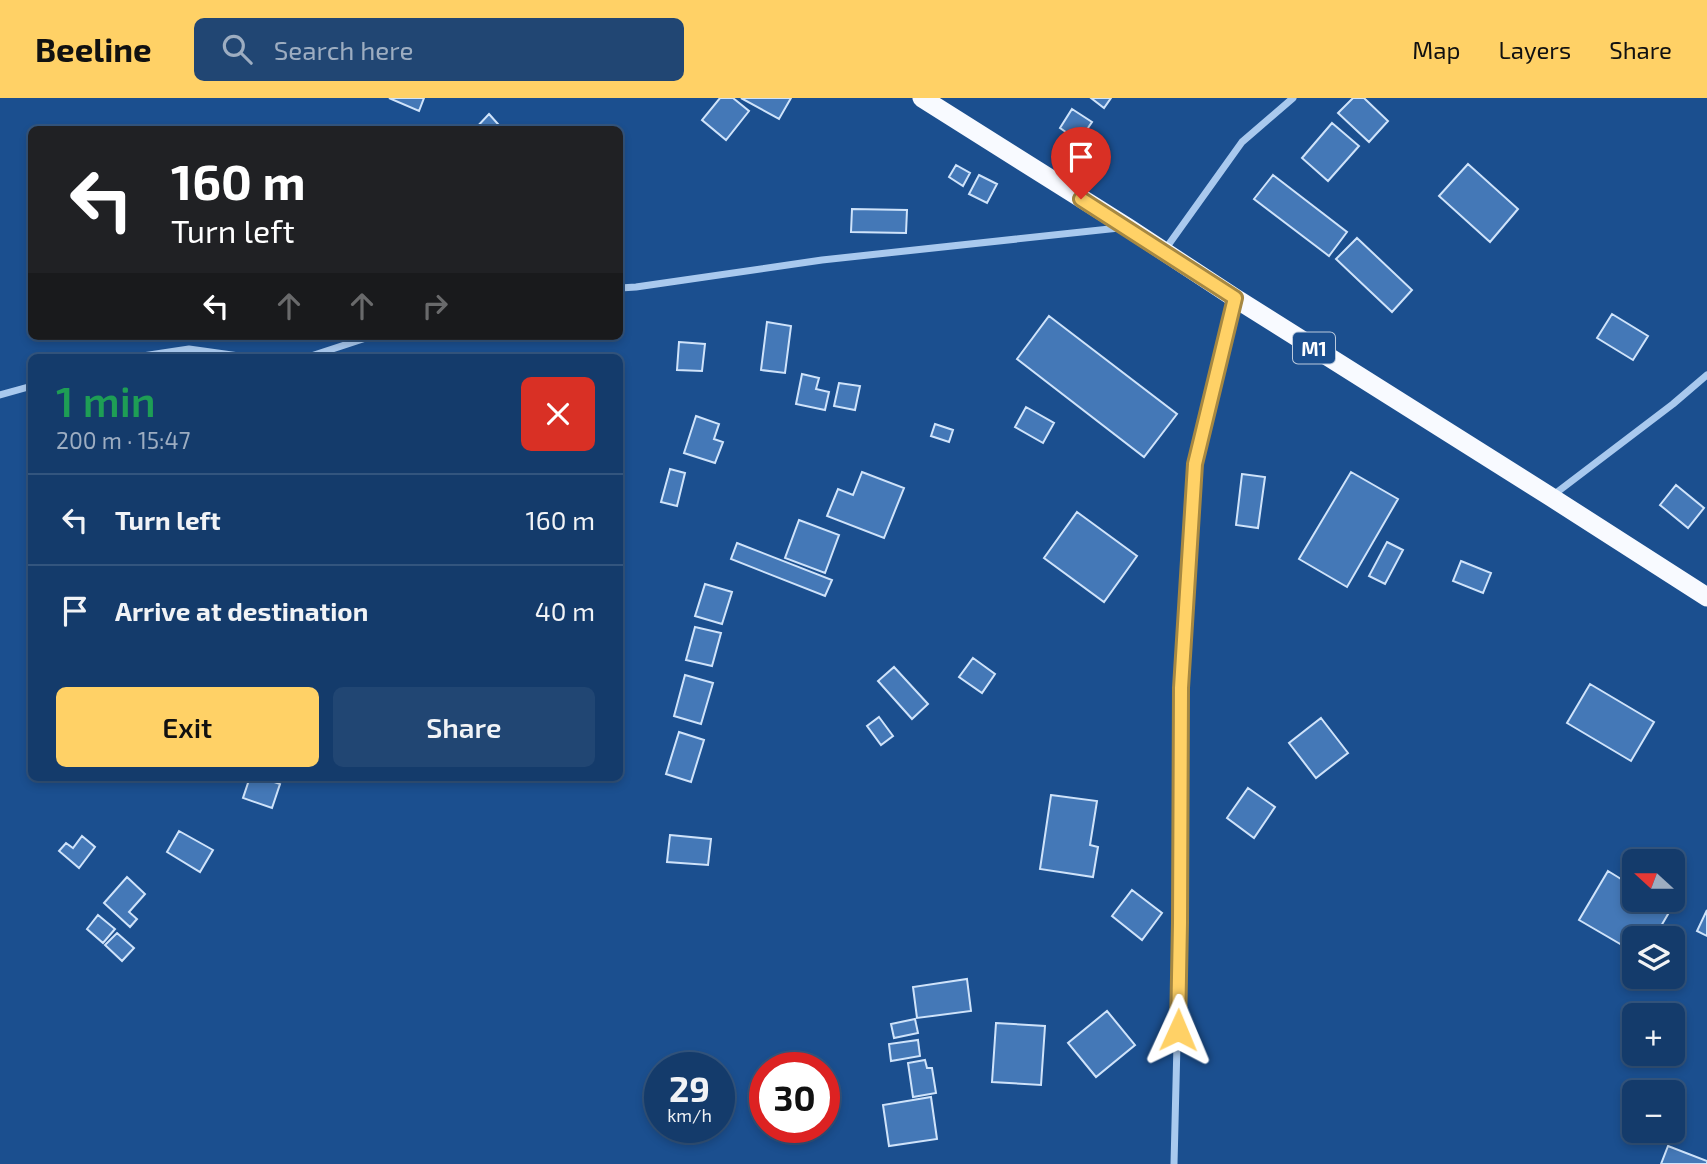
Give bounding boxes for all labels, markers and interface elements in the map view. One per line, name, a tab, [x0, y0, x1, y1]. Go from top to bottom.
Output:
search box	[194, 18, 684, 81]
text: Beeline	[35, 29, 152, 69]
icon: search	[218, 30, 256, 68]
text: Search here	[274, 34, 413, 65]
text: Map	[1412, 35, 1460, 64]
text: Layers	[1498, 35, 1571, 64]
text: Share	[1609, 35, 1672, 64]
pin	[1051, 127, 1111, 199]
icon: arrive	[1062, 138, 1100, 176]
text: 160 m	[171, 151, 306, 210]
icon: left	[56, 154, 147, 245]
text: Turn left	[171, 211, 295, 249]
icon: left	[197, 287, 235, 325]
icon: ahead	[270, 287, 308, 325]
icon: ahead	[343, 287, 381, 325]
icon: right	[416, 287, 454, 325]
road number: M1	[1293, 332, 1335, 364]
text: 1 min	[56, 375, 156, 425]
button: close	[521, 377, 595, 451]
text: 200 m · 15:47	[56, 426, 190, 454]
icon: left	[56, 501, 94, 539]
text: Turn left	[115, 504, 221, 535]
text: 160 m	[526, 504, 595, 535]
icon: arrive	[56, 592, 94, 630]
text: Arrive at destination	[115, 595, 368, 626]
text: 40 m	[535, 595, 595, 626]
button: Exit	[56, 687, 319, 767]
button: Share	[333, 687, 595, 767]
north arrow	[1622, 849, 1685, 912]
map controls	[1622, 849, 1685, 1143]
button: layers	[1622, 926, 1685, 989]
position arrow	[1141, 993, 1215, 1067]
button: +	[1622, 1003, 1685, 1066]
speed limit sign: 30	[749, 1052, 840, 1143]
text: 29	[669, 1067, 710, 1109]
button: −	[1622, 1080, 1685, 1143]
text: km/h	[667, 1104, 712, 1126]

